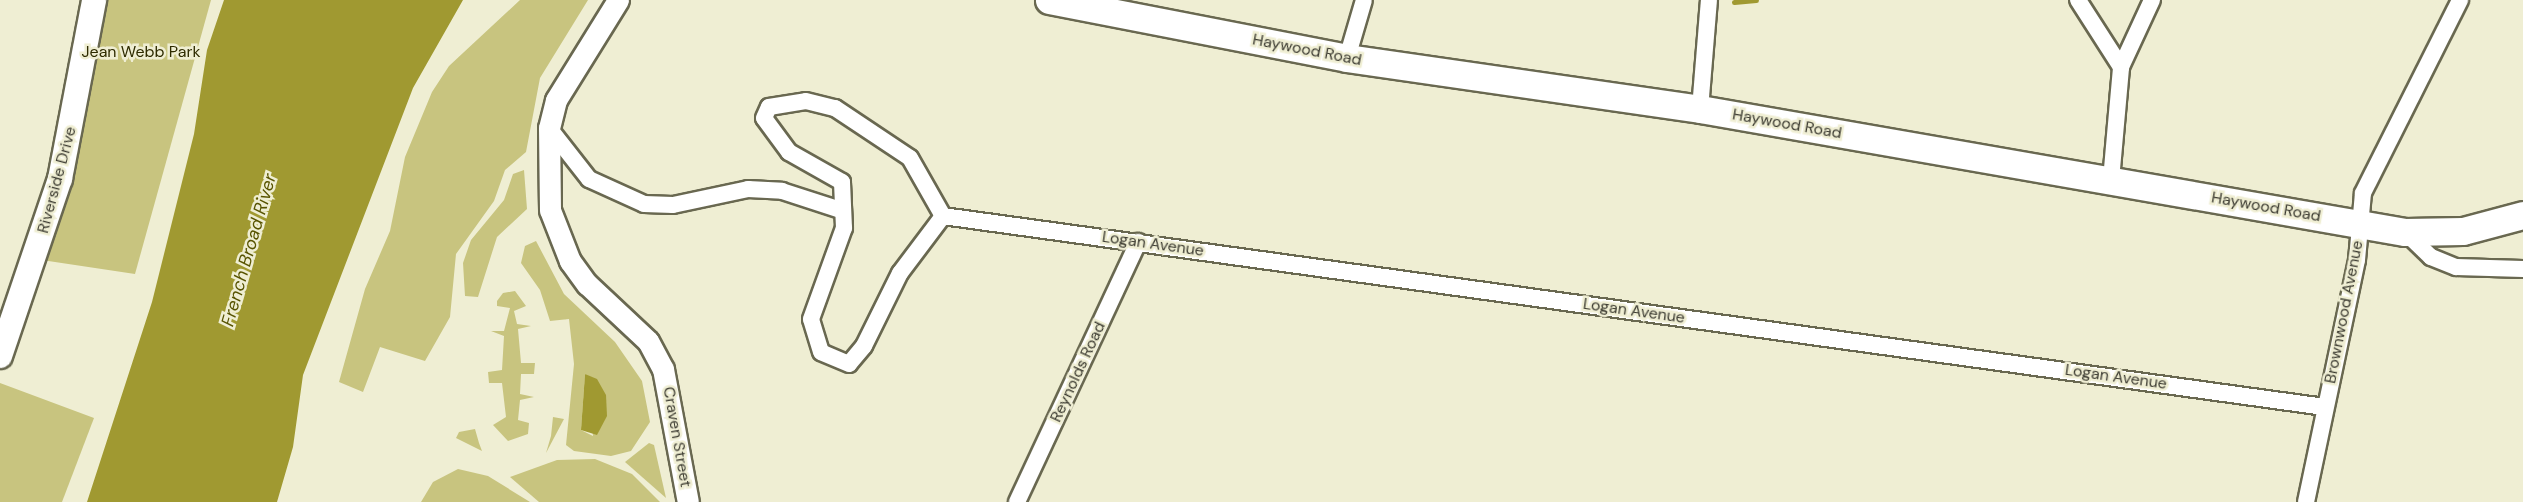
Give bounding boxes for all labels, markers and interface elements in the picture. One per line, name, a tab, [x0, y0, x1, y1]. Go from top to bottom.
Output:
street label: Haywood Road	[1251, 30, 1363, 70]
park label: Jean Webb Park	[82, 42, 200, 62]
street label: Haywood Road	[1731, 105, 1843, 143]
street label: Riverside Drive	[34, 125, 80, 235]
water label: French Broad River	[217, 171, 281, 329]
street label: Haywood Road	[2210, 188, 2322, 226]
street label: Logan Avenue	[1101, 227, 1205, 261]
street label: Brownwood Avenue	[2321, 239, 2367, 385]
street label: Logan Avenue	[1582, 294, 1686, 328]
street label: Reynolds Road	[1046, 319, 1110, 425]
street label: Logan Avenue	[2064, 360, 2168, 394]
street label: Craven Street	[659, 385, 695, 489]

